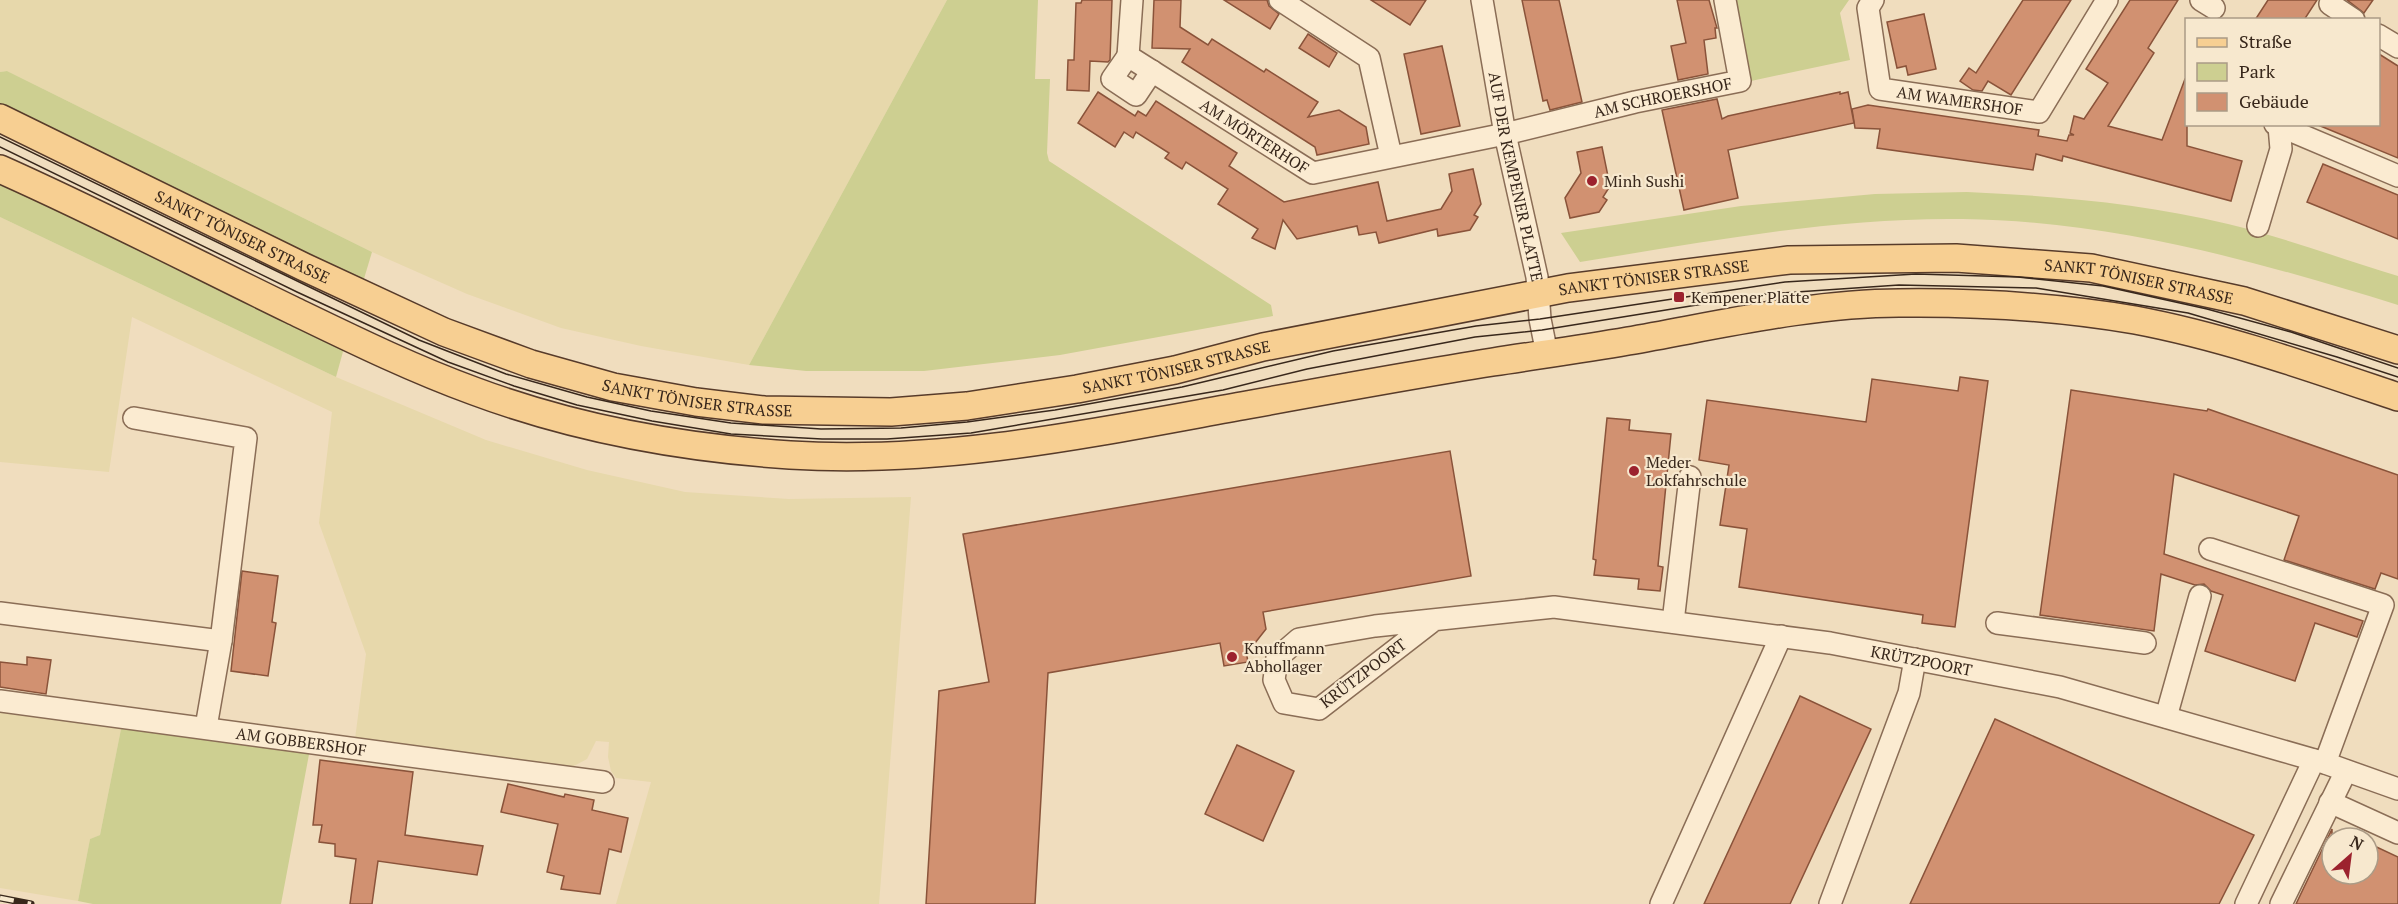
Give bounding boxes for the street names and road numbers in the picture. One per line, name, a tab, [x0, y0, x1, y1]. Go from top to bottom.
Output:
street label: AUF DER KEMPENER PLATTE	[1484, 70, 1549, 284]
street label: AM SCHROERSHOF	[1591, 72, 1734, 123]
street label: AM WAMERSHOF	[1895, 81, 2024, 121]
street label: AM MÖRTERHOF	[1196, 93, 1314, 179]
street label: SANKT TÖNISER STRASSE	[151, 185, 334, 289]
street label: SANKT TÖNISER STRASSE	[1556, 254, 1750, 301]
street label: SANKT TÖNISER STRASSE	[2044, 254, 2235, 309]
street label: SANKT TÖNISER STRASSE	[1081, 335, 1272, 399]
street label: SANKT TÖNISER STRASSE	[600, 373, 793, 421]
street label: KRÜTZPOORT	[1315, 633, 1411, 713]
street label: KRÜTZPOORT	[1869, 640, 1974, 681]
street label: AM GOBBERSHOF	[235, 722, 368, 761]

